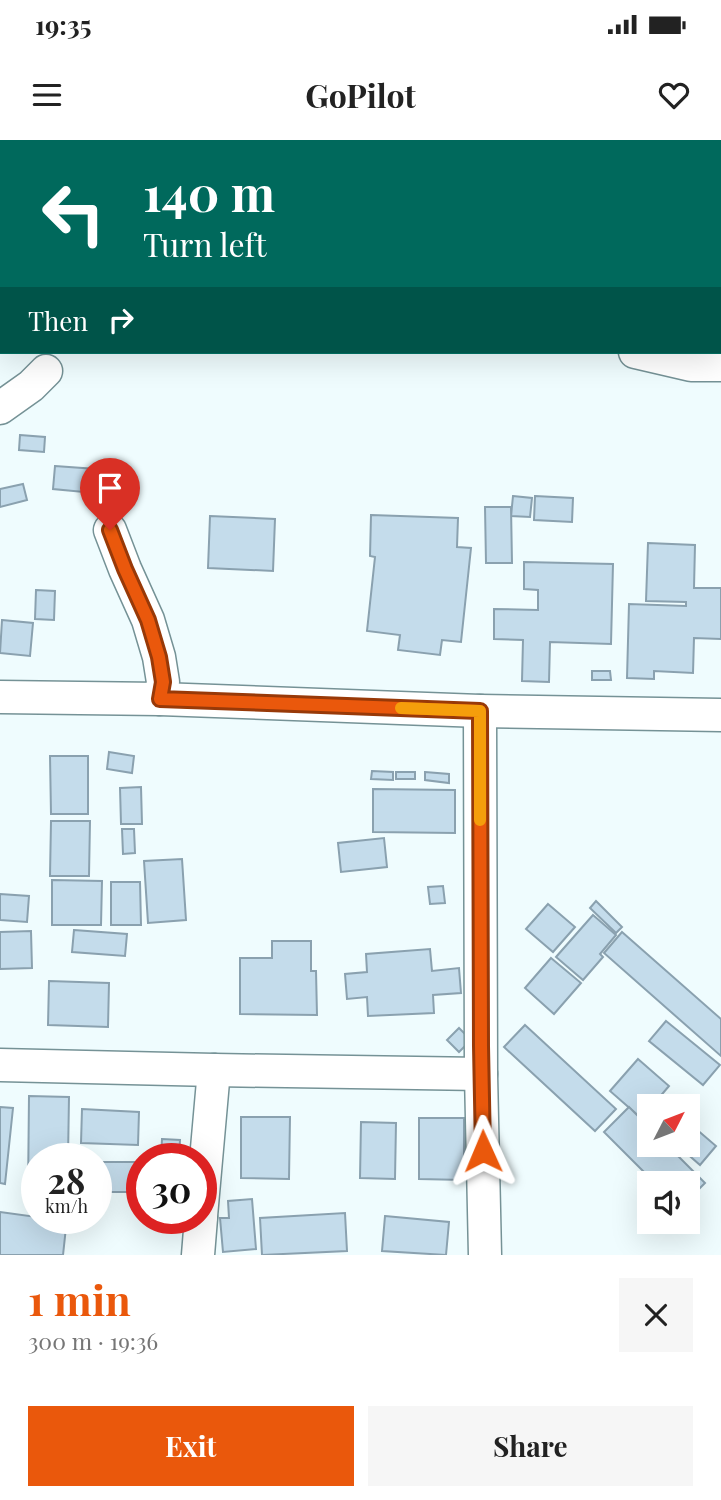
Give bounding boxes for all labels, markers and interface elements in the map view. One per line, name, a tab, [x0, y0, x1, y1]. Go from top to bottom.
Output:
text: 19:35	[35, 7, 92, 42]
text: GoPilot	[305, 73, 416, 116]
icon: menu	[28, 76, 66, 114]
icon: heart	[655, 76, 693, 114]
text: 140 m	[143, 159, 275, 224]
icon: left	[28, 168, 119, 259]
text: Turn left	[143, 222, 267, 265]
icon: right	[102, 301, 140, 339]
text: Then	[28, 303, 88, 338]
pin	[80, 458, 140, 530]
icon: arrive	[91, 469, 129, 507]
north arrow	[637, 1094, 700, 1157]
map controls	[637, 1094, 700, 1234]
position arrow	[446, 1114, 520, 1188]
speed limit sign: 30	[126, 1143, 217, 1234]
text: 28	[48, 1156, 85, 1203]
button: sound	[637, 1171, 700, 1234]
text: km/h	[45, 1194, 88, 1218]
text: 1 min	[28, 1271, 131, 1327]
button: close	[619, 1278, 693, 1352]
text: 300 m · 19:36	[28, 1325, 158, 1356]
button: Exit	[28, 1406, 354, 1486]
button: Share	[368, 1406, 693, 1486]

